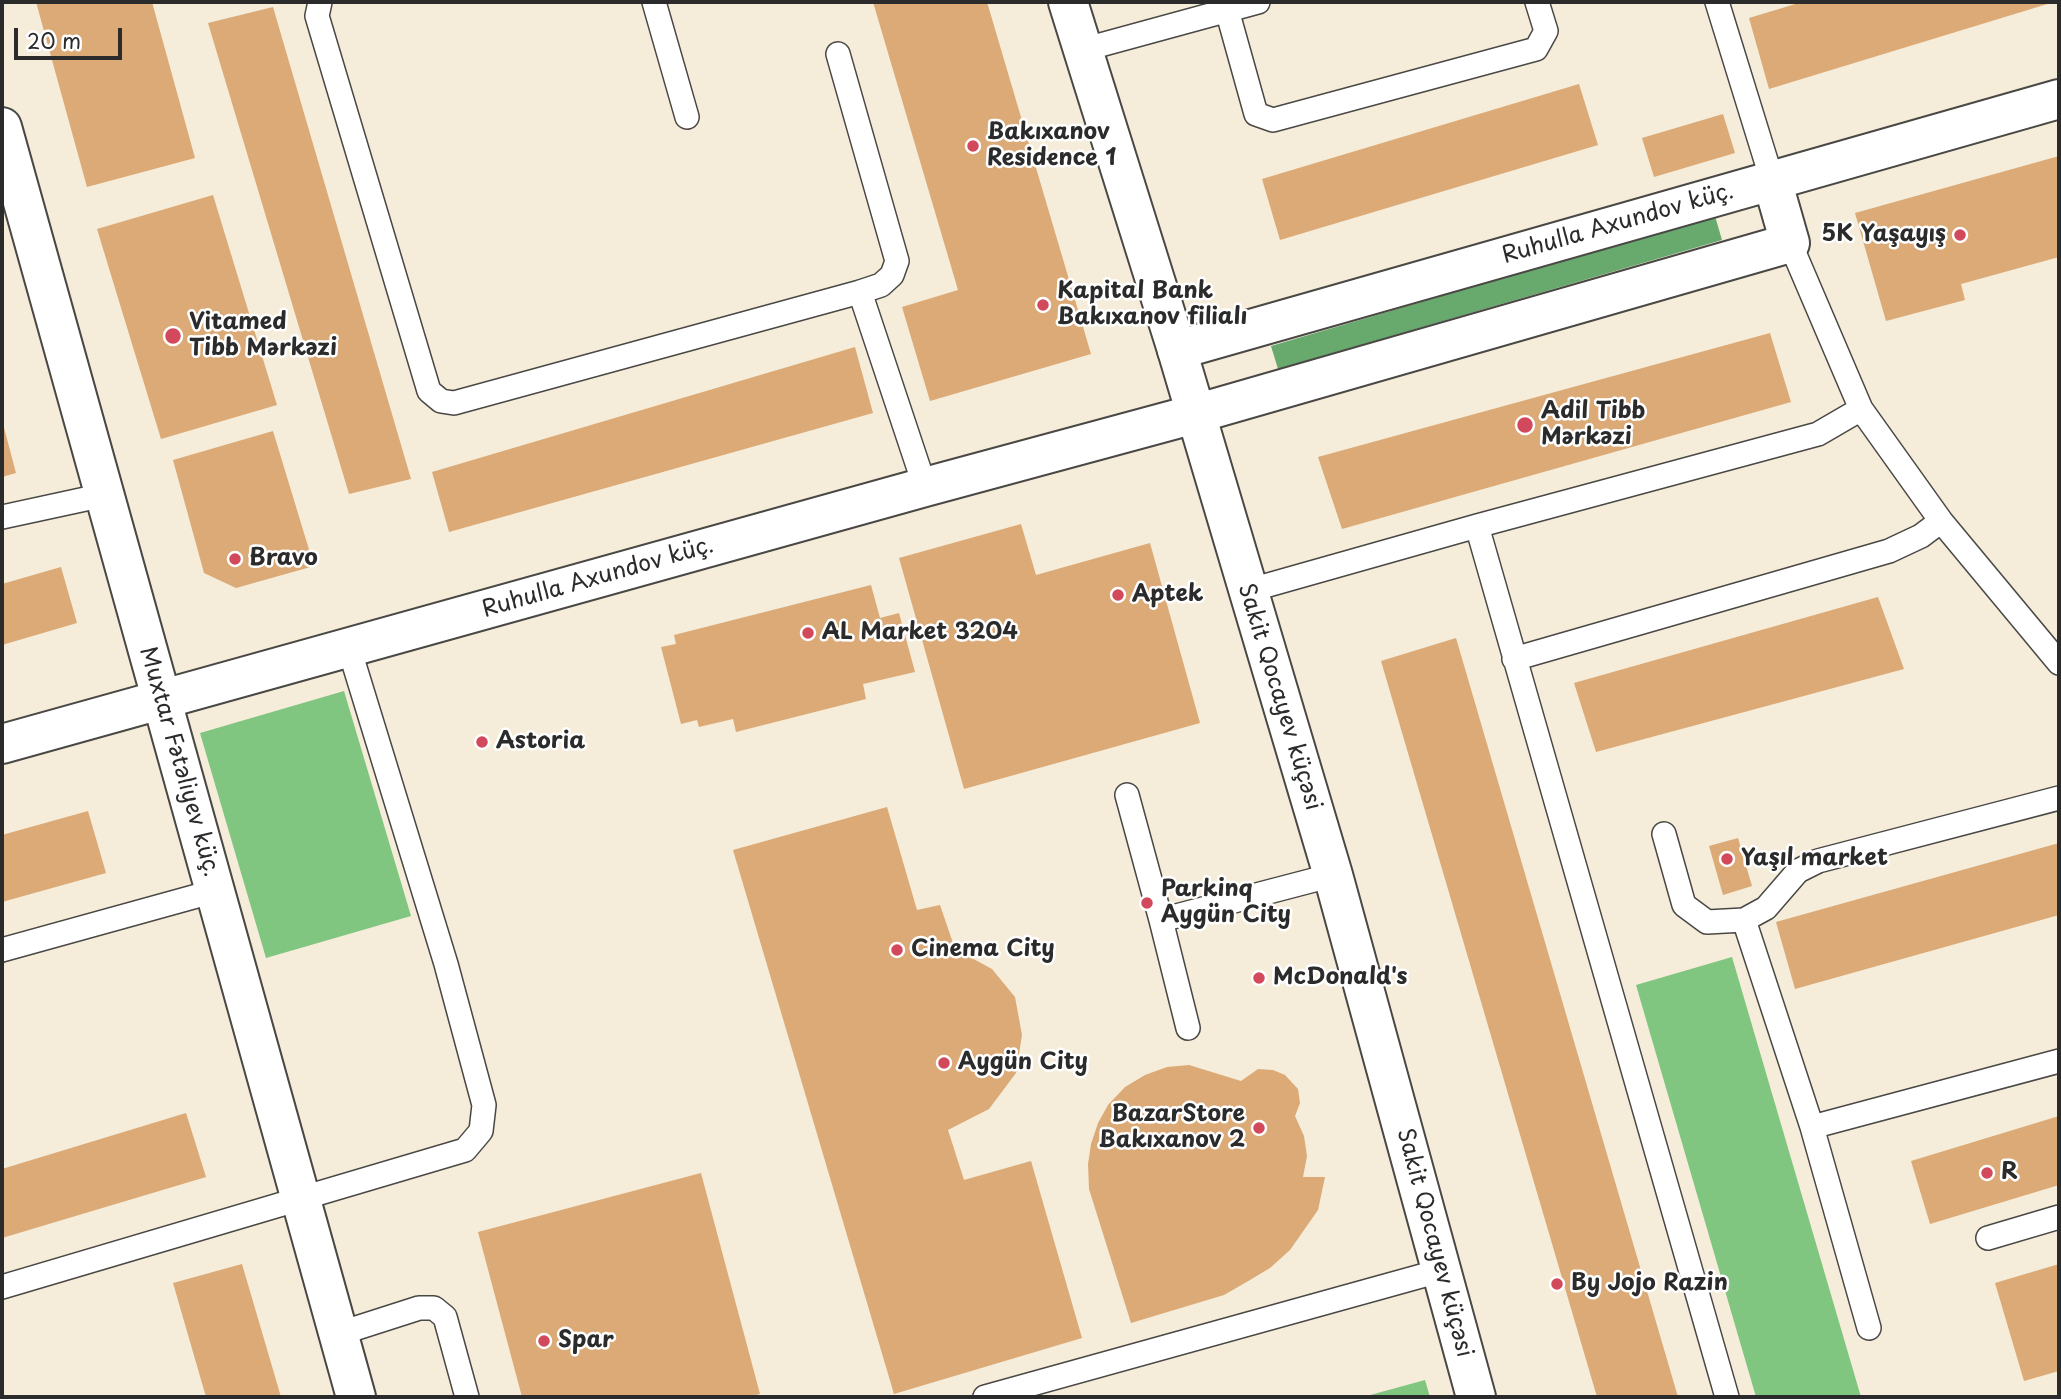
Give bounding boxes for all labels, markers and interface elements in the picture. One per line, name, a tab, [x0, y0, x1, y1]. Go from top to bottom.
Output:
scale bar	[18, 14, 126, 58]
text: 20 m	[27, 24, 81, 56]
place label: Bakıxanov Residence 1	[987, 119, 1116, 173]
marker: Bakıxanov Residence 1	[965, 138, 981, 154]
street label: Ruhulla Axundov küç.	[1499, 178, 1737, 270]
place label: 5K Yaşayış	[1822, 221, 1946, 249]
marker: 5K Yaşayış	[1952, 227, 1968, 243]
place label: Kapital Bank Bakıxanov filialı	[1057, 278, 1247, 332]
marker: Kapital Bank Bakıxanov filialı	[1035, 297, 1051, 313]
place label: Vitamed Tibb Mərkəzi	[189, 309, 337, 363]
marker: Vitamed Tibb Mərkəzi	[163, 326, 183, 346]
place label: Adil Tibb Mərkəzi	[1541, 398, 1645, 452]
marker: Adil Tibb Mərkəzi	[1515, 415, 1535, 435]
street label: Ruhulla Axundov küç.	[479, 532, 717, 624]
place label: Bravo	[249, 545, 318, 573]
marker: Bravo	[227, 551, 243, 567]
street label: Sakit Qocayev küçəsi	[1231, 580, 1327, 814]
place label: Aptek	[1132, 581, 1203, 609]
marker: Aptek	[1110, 587, 1126, 603]
place label: AL Market 3204	[822, 619, 1018, 647]
marker: AL Market 3204	[800, 625, 816, 641]
street label: Muxtar Fətəliyev küç.	[133, 644, 225, 880]
place label: Astoria	[496, 728, 585, 756]
marker: Astoria	[474, 734, 490, 750]
place label: Yaşıl market	[1741, 845, 1888, 873]
marker: Yaşıl market	[1719, 851, 1735, 867]
place label: Parkinq Aygün City	[1161, 876, 1291, 930]
marker: Parkinq Aygün City	[1139, 895, 1155, 911]
place label: Cinema City	[911, 936, 1055, 964]
marker: Cinema City	[889, 942, 905, 958]
place label: McDonald's	[1273, 964, 1407, 992]
marker: McDonald's	[1251, 970, 1267, 986]
place label: Aygün City	[958, 1049, 1088, 1077]
marker: Aygün City	[936, 1055, 952, 1071]
place label: BazarStore Bakıxanov 2	[1099, 1101, 1245, 1155]
marker: BazarStore Bakıxanov 2	[1251, 1120, 1267, 1136]
street label: Sakit Qocayev küçəsi	[1390, 1126, 1478, 1360]
place label: R	[2001, 1159, 2018, 1187]
marker: R	[1979, 1165, 1995, 1181]
place label: By Jojo Razin	[1571, 1270, 1728, 1298]
marker: By Jojo Razin	[1549, 1276, 1565, 1292]
place label: Spar	[558, 1327, 614, 1355]
marker: Spar	[536, 1333, 552, 1349]

